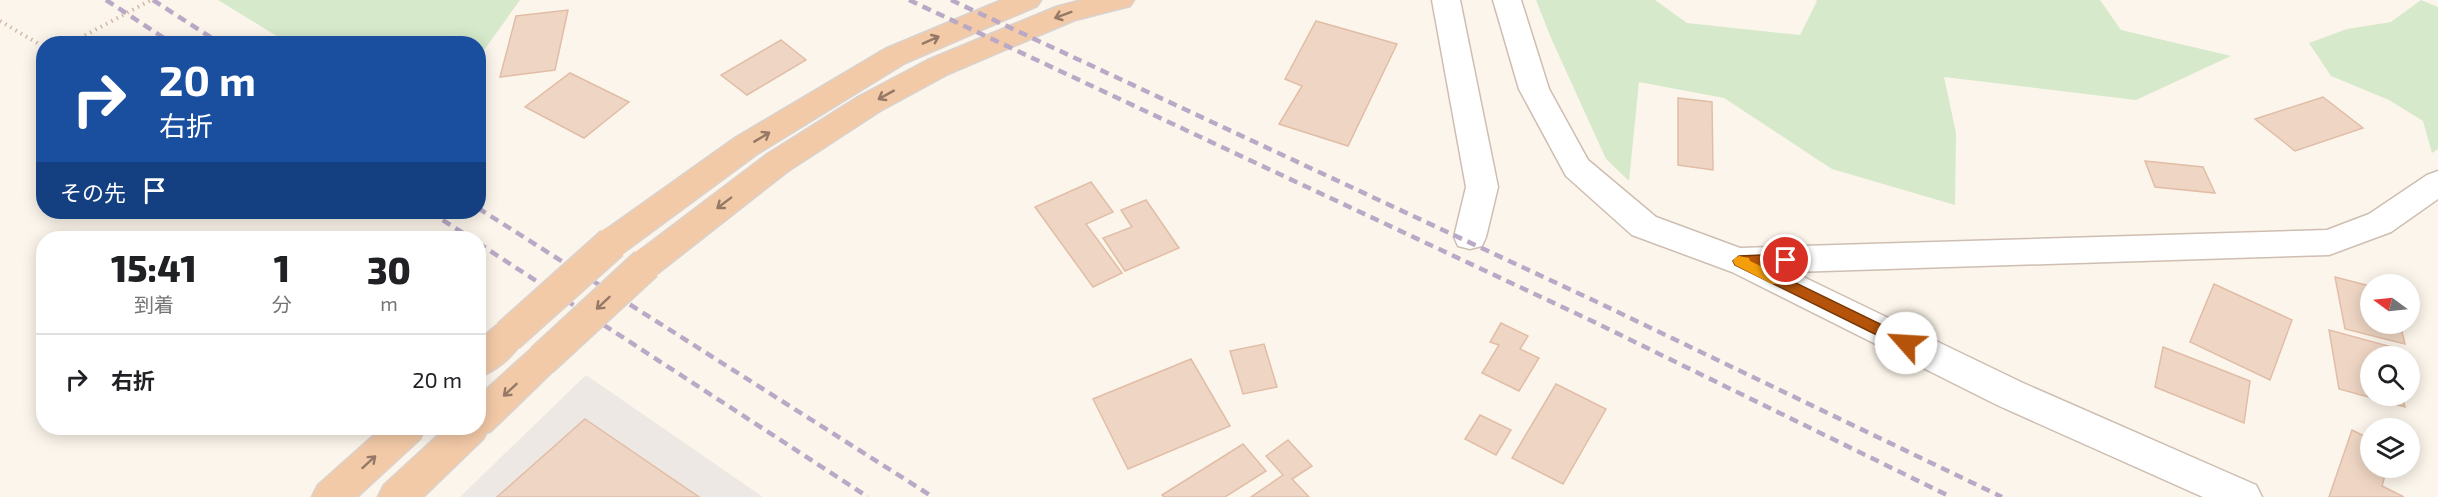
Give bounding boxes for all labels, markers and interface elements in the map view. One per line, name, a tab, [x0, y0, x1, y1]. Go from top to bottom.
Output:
one-way arrow	[1054, 10, 1073, 21]
one-way arrow	[922, 34, 940, 45]
text: 20 m	[159, 54, 256, 104]
icon: right	[60, 60, 138, 138]
one-way arrow	[878, 89, 895, 101]
text: 右折	[159, 109, 213, 141]
one-way arrow	[753, 130, 770, 142]
icon: arrive	[138, 174, 171, 207]
text: その先	[60, 179, 126, 205]
one-way arrow	[716, 197, 732, 209]
pin	[1760, 234, 1811, 285]
icon: arrive	[1769, 243, 1802, 276]
text: 15:41	[111, 246, 197, 289]
text: 1	[274, 246, 290, 289]
text: 30	[367, 248, 411, 291]
north arrow	[2360, 274, 2420, 334]
map controls	[2360, 274, 2420, 478]
text: m	[380, 291, 398, 315]
text: 到着	[134, 292, 174, 316]
text: 分	[272, 292, 292, 316]
one-way arrow	[596, 296, 611, 310]
position arrow	[1874, 311, 1938, 375]
button: search	[2360, 346, 2420, 406]
icon: right	[60, 363, 93, 396]
text: 20 m	[412, 366, 462, 392]
text: 右折	[111, 367, 155, 393]
one-way arrow	[503, 383, 518, 397]
button: layers	[2360, 418, 2420, 478]
one-way arrow	[361, 455, 376, 469]

